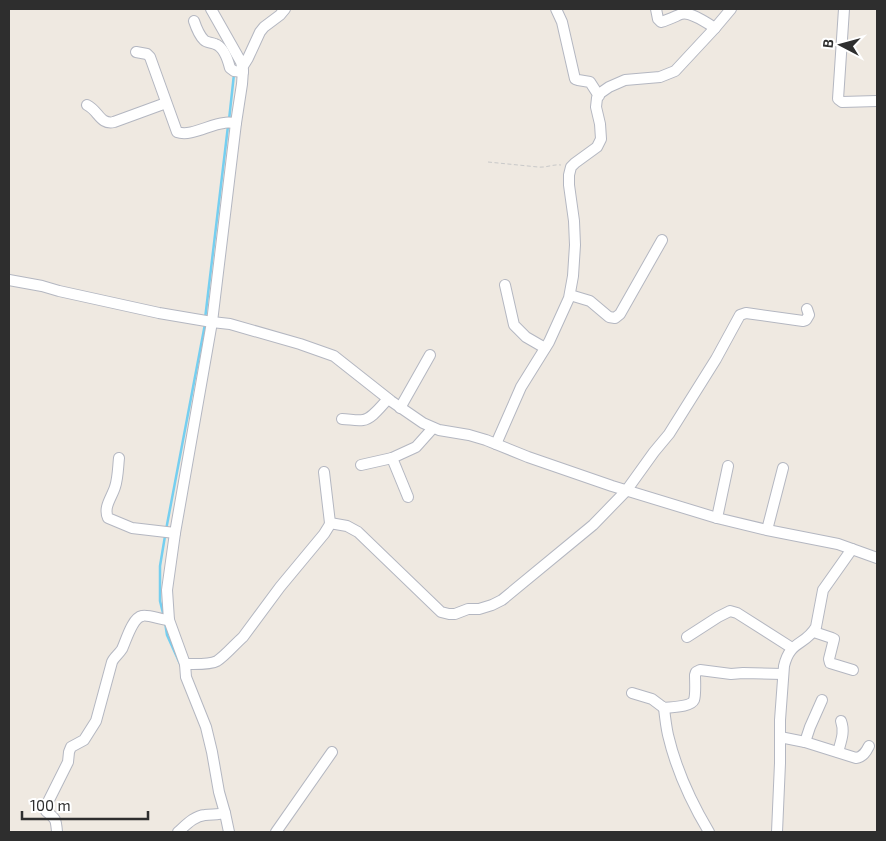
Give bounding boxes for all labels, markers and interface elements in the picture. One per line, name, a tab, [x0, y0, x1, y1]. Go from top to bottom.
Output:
north arrow	[816, 20, 866, 70]
text: B	[819, 38, 836, 49]
scale bar	[22, 788, 149, 820]
text: 100 m	[30, 796, 71, 814]

